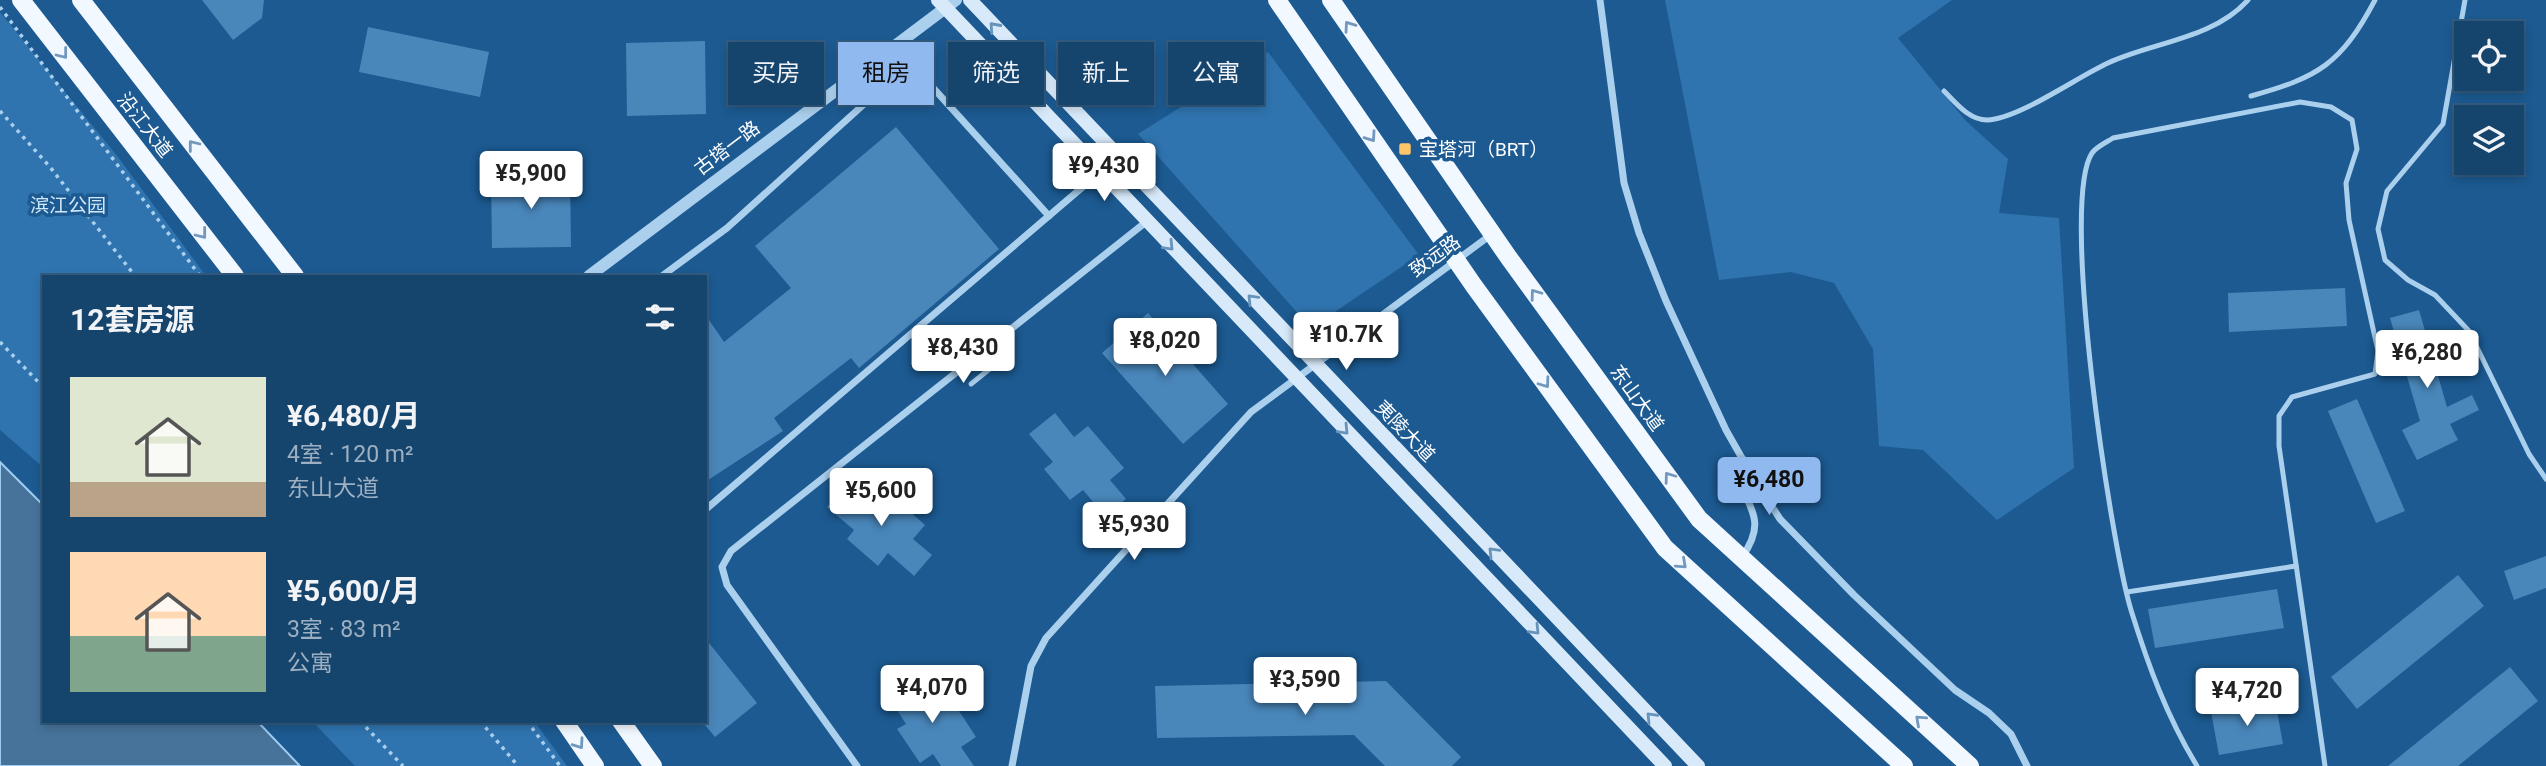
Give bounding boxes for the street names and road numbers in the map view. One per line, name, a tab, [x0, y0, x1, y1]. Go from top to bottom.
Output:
street label: 沿江大道	[113, 88, 177, 162]
street label: 古塔一路	[690, 116, 764, 180]
street label: 致远路	[1405, 230, 1465, 282]
street label: 东山大道	[1605, 360, 1669, 436]
street label: 夷陵大道	[1370, 396, 1440, 466]

